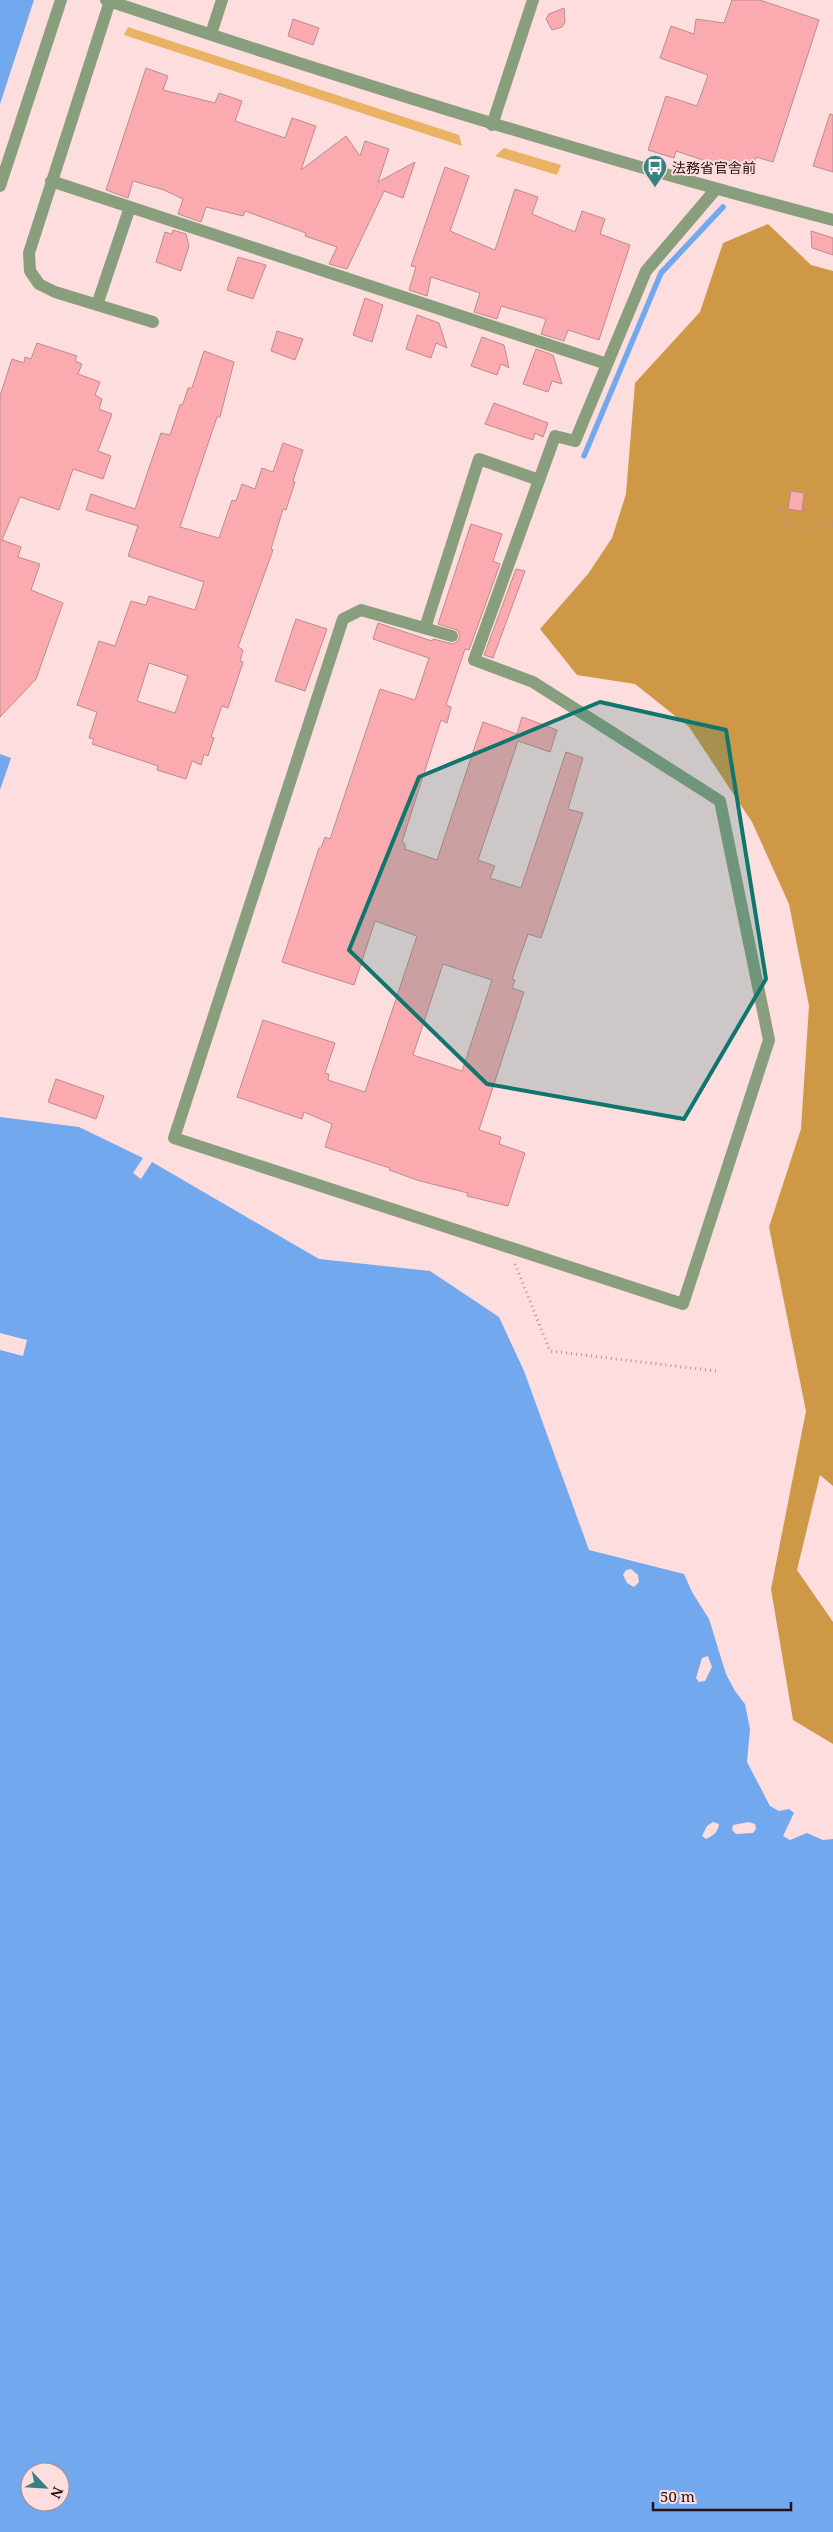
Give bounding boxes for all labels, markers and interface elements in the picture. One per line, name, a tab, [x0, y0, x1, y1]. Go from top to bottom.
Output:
bus stop icon: 法務省官舎前	[642, 154, 668, 188]
place label: 法務省官舎前	[672, 158, 756, 177]
north arrow	[20, 2462, 70, 2512]
scale bar	[653, 2480, 790, 2512]
text: N	[46, 2484, 68, 2502]
text: 50 m	[660, 2486, 695, 2506]

